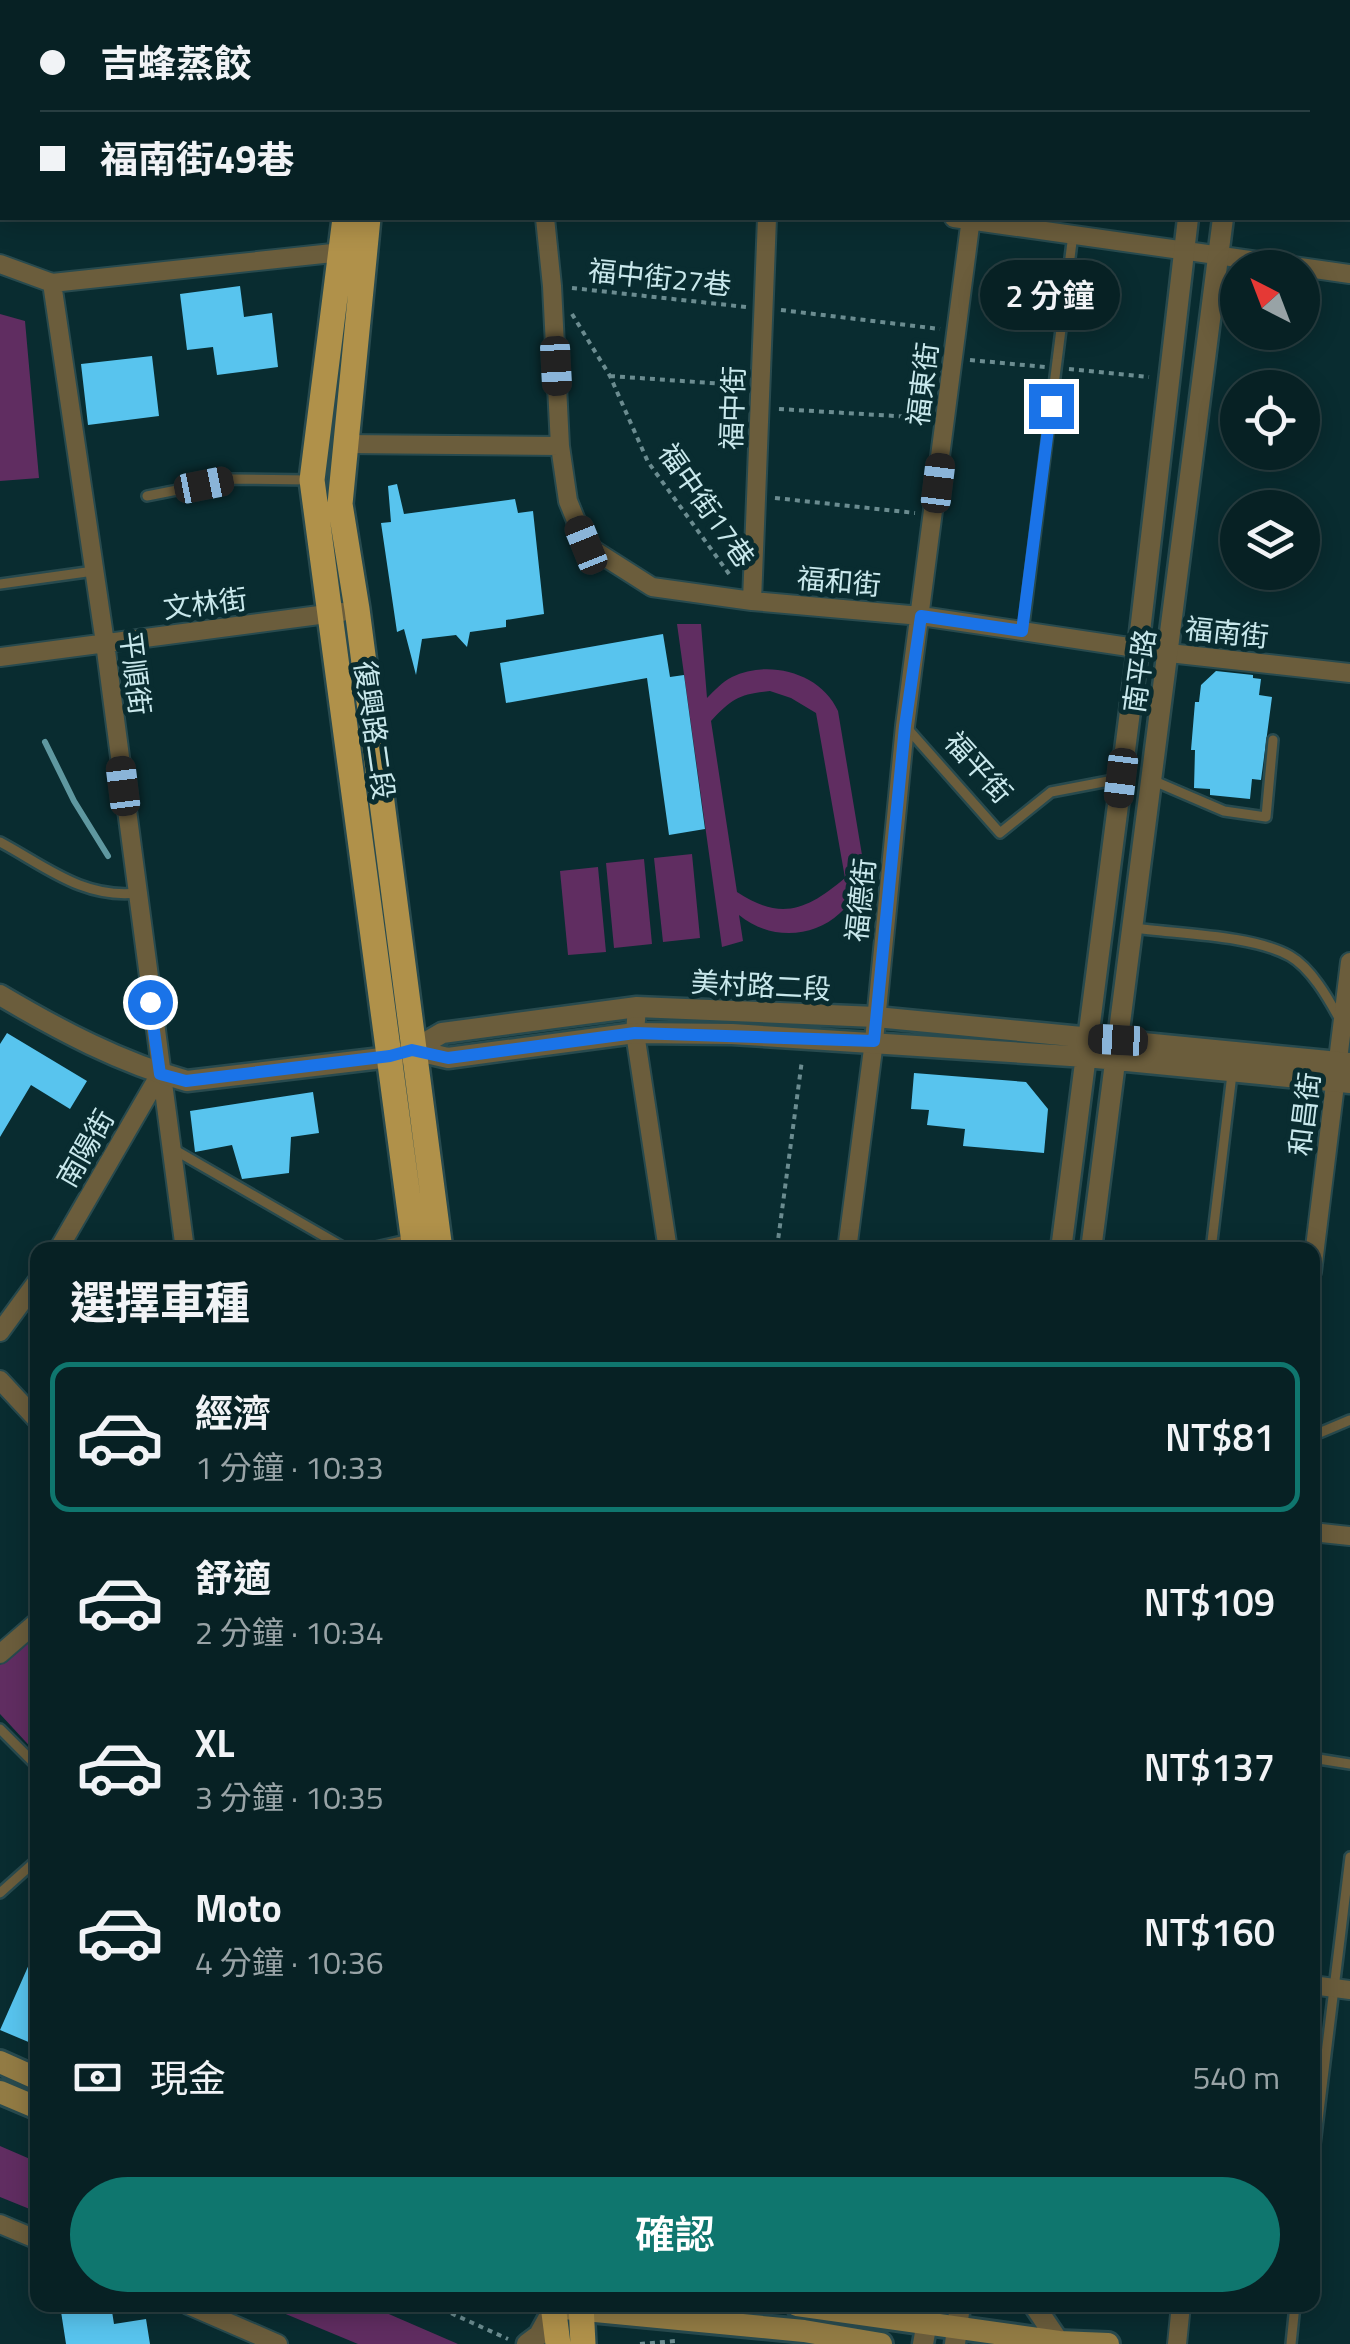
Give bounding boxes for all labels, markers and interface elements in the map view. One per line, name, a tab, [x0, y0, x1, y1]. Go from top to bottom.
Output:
text: 吉蜂蒸餃	[100, 34, 252, 92]
text: 福南街49巷	[100, 130, 295, 188]
street label: 福中街27巷	[586, 248, 734, 306]
north arrow	[1220, 250, 1320, 350]
map controls	[1220, 250, 1320, 590]
callout: 2 分鐘	[981, 261, 1121, 331]
text: 2 分鐘	[1006, 271, 1094, 319]
car	[539, 335, 573, 397]
street label: 福東街	[896, 340, 948, 428]
street label: 福中街	[709, 365, 755, 451]
button: locate	[1220, 370, 1320, 470]
route end	[1029, 384, 1074, 429]
street label: 福中街17巷	[648, 434, 766, 576]
car	[919, 451, 957, 515]
car	[172, 465, 236, 505]
button: layers	[1220, 490, 1320, 590]
car	[561, 512, 611, 578]
street label: 福和街	[795, 556, 883, 606]
street label: 文林街	[161, 577, 249, 629]
street label: 福南街	[1183, 606, 1271, 658]
street label: 南平路	[1112, 626, 1166, 716]
street label: 平順街	[110, 629, 162, 717]
street label: 復興路二段	[344, 658, 406, 802]
street label: 福平街	[935, 721, 1023, 813]
car	[1102, 746, 1140, 810]
car	[104, 754, 142, 818]
street label: 福德街	[834, 856, 886, 944]
street label: 美村路二段	[690, 960, 832, 1010]
route start	[128, 980, 173, 1025]
car	[1087, 1023, 1149, 1057]
street label: 和昌街	[1278, 1070, 1330, 1158]
street label: 南陽街	[45, 1101, 125, 1195]
text: 選擇車種	[70, 1268, 250, 1336]
text: 經濟	[195, 1384, 271, 1442]
icon: car	[75, 1392, 165, 1482]
text: NT$81	[1165, 1408, 1275, 1466]
text: 1 分鐘 · 10:33	[195, 1443, 384, 1491]
text: 舒適	[195, 1549, 271, 1607]
icon: car	[75, 1557, 165, 1647]
text: NT$109	[1144, 1573, 1275, 1631]
text: 2 分鐘 · 10:34	[195, 1608, 384, 1656]
text: XL	[195, 1714, 235, 1772]
icon: car	[75, 1722, 165, 1812]
text: NT$137	[1144, 1738, 1275, 1796]
text: 3 分鐘 · 10:35	[195, 1773, 384, 1821]
text: Moto	[195, 1879, 282, 1937]
icon: car	[75, 1887, 165, 1977]
text: NT$160	[1144, 1903, 1275, 1961]
text: 4 分鐘 · 10:36	[195, 1938, 384, 1986]
text: 現金	[150, 2049, 226, 2107]
icon: cash	[70, 2050, 125, 2105]
text: 540 m	[1192, 2053, 1280, 2101]
button: 確認	[70, 2177, 1280, 2292]

